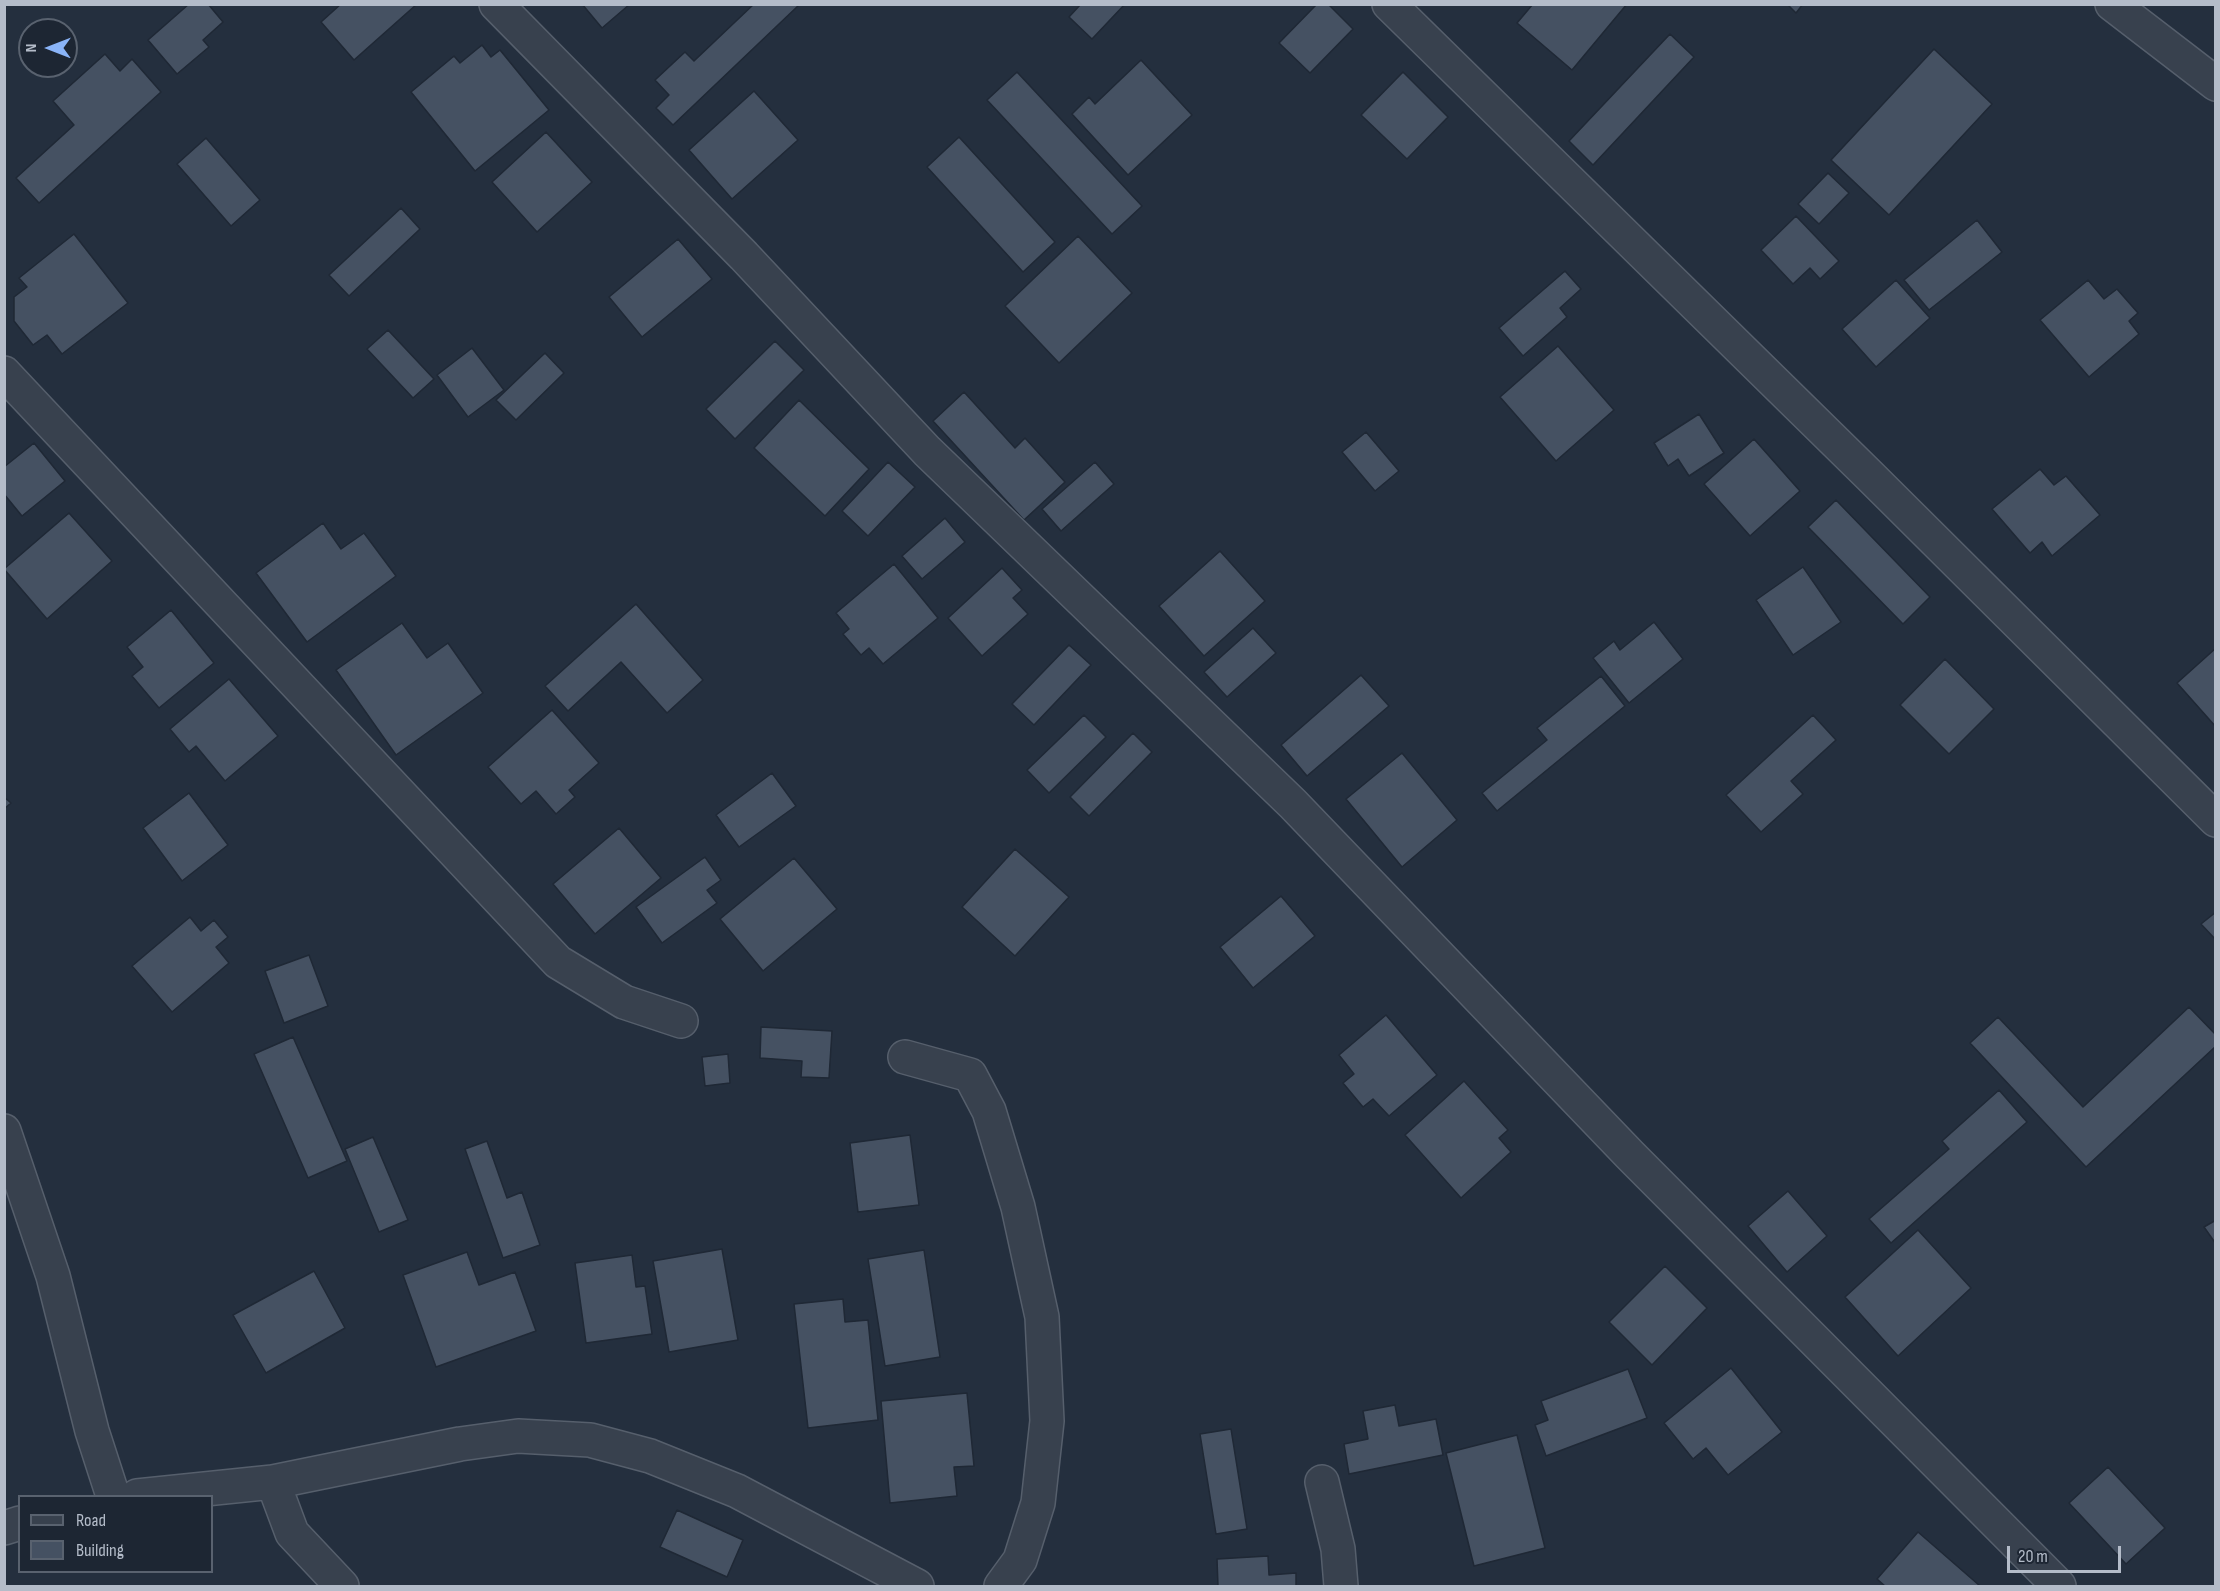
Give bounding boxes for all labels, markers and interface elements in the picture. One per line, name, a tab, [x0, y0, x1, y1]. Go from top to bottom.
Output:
north arrow	[18, 18, 78, 78]
text: N	[22, 44, 41, 52]
legend	[18, 1495, 213, 1573]
text: Road	[76, 1510, 106, 1531]
scale bar	[2010, 1534, 2124, 1572]
text: Building	[76, 1540, 124, 1561]
text: 20 m	[2018, 1546, 2048, 1567]

